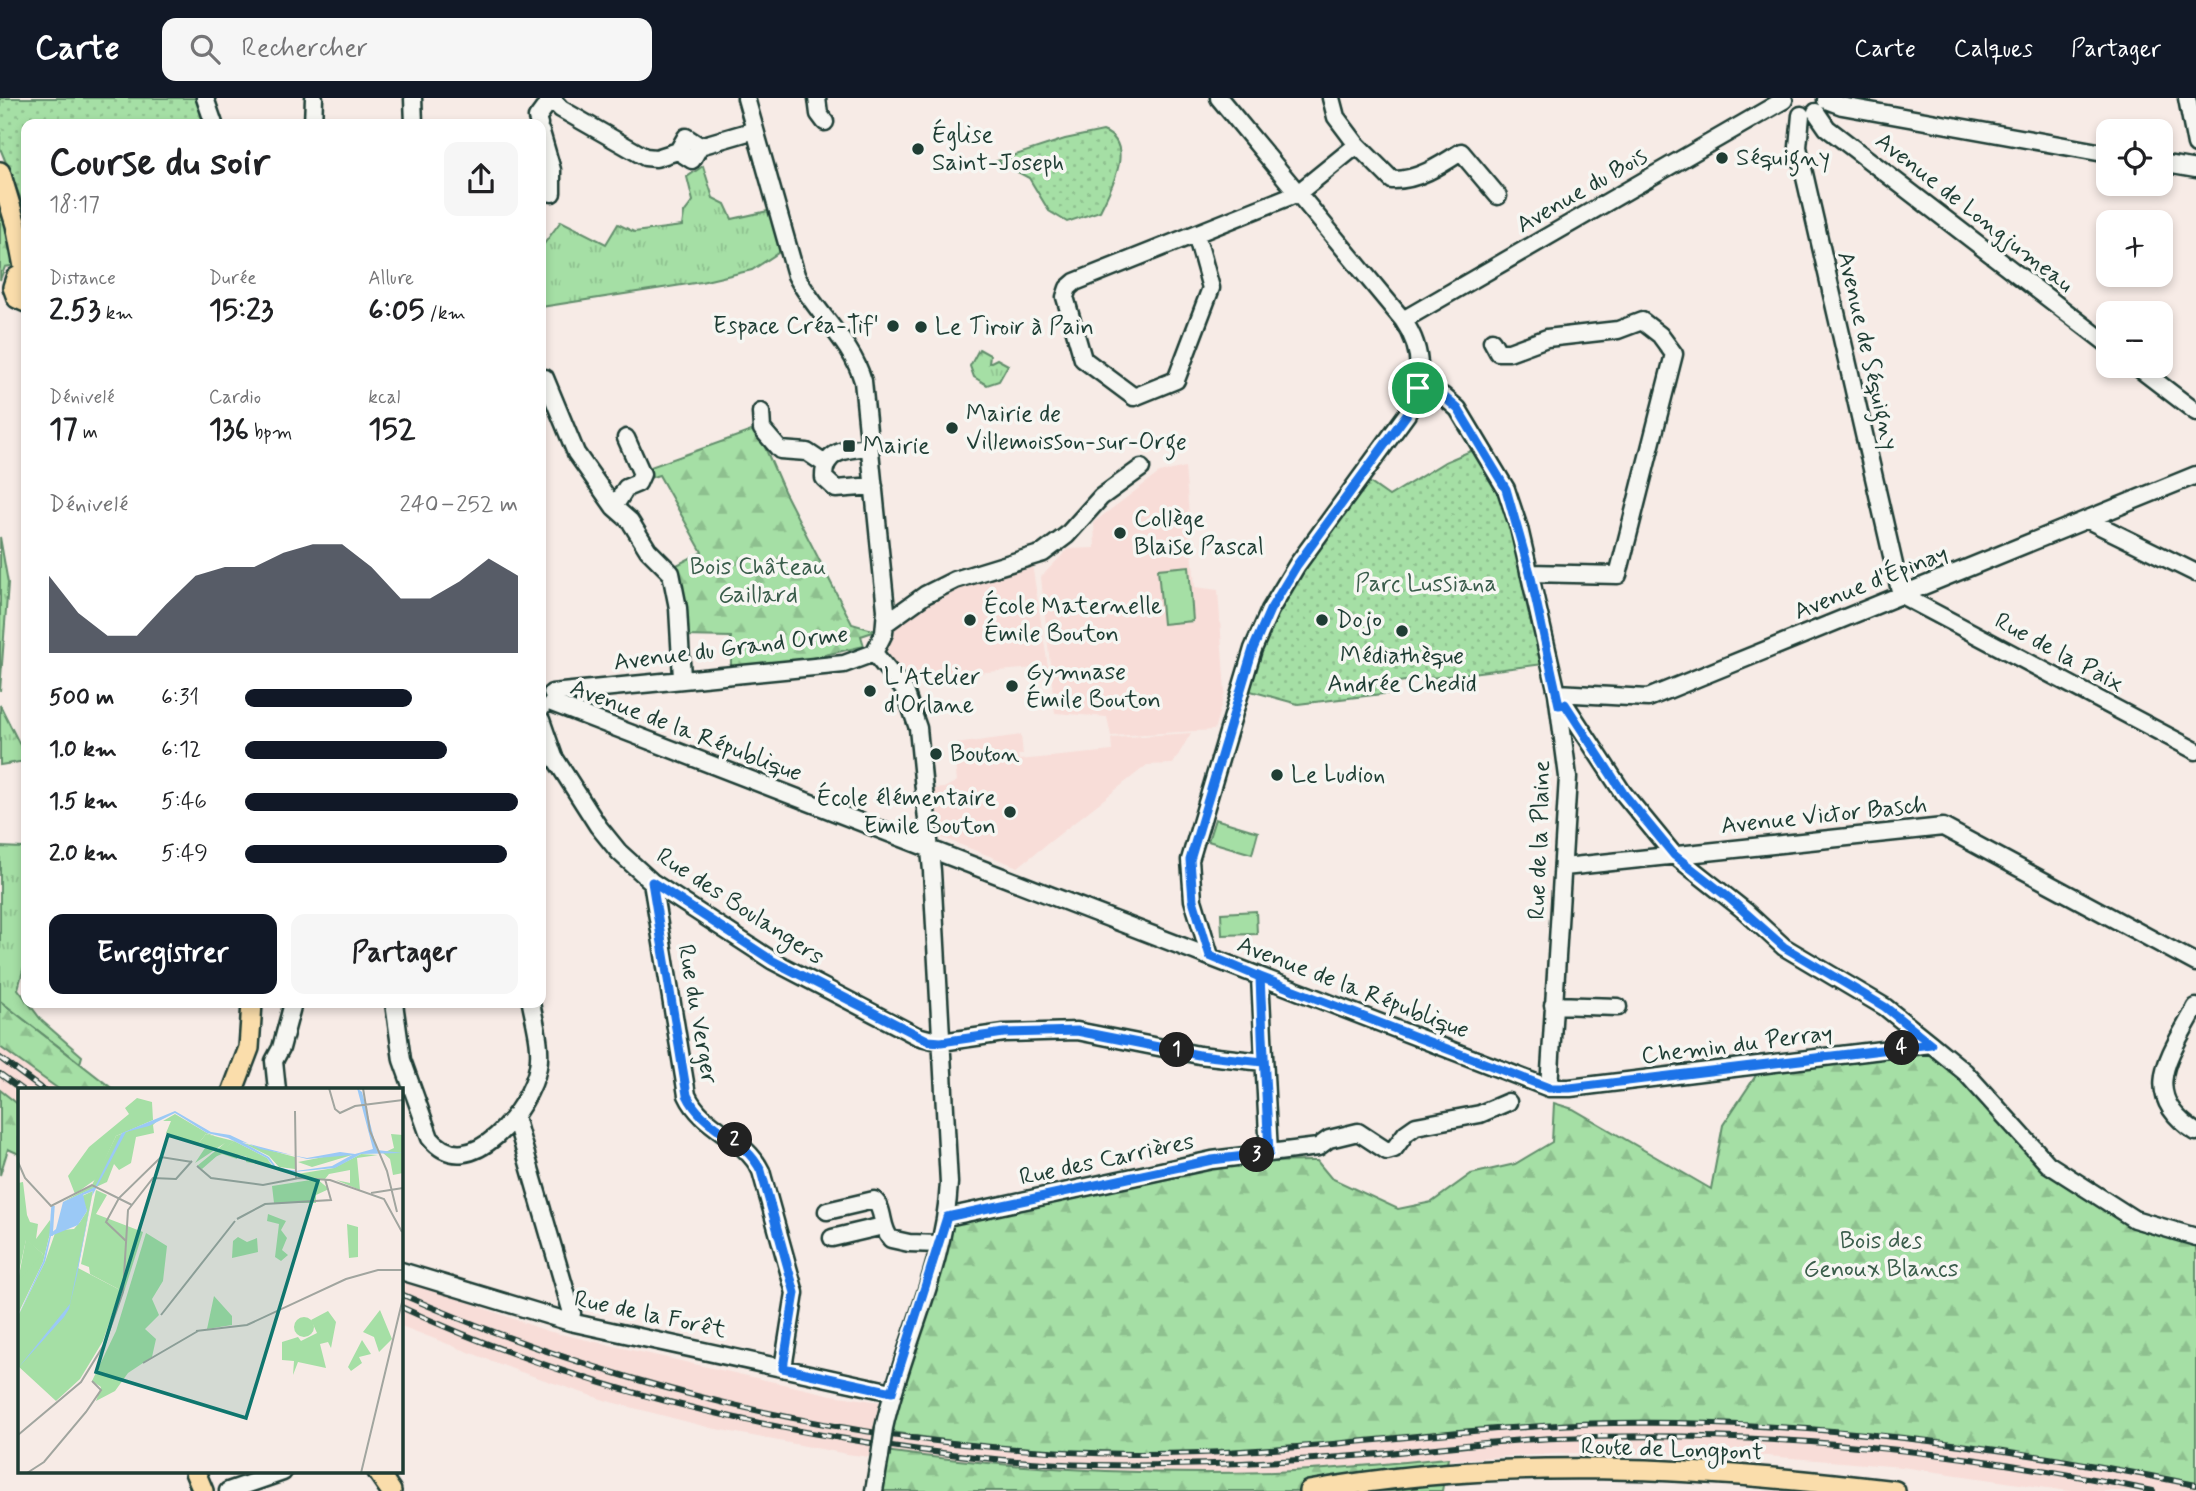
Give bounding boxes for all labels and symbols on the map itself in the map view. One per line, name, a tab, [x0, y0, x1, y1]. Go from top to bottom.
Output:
place label: Église Saint-Joseph	[932, 118, 1065, 179]
street label: Avenue de Longjumeau	[1869, 126, 2080, 300]
marker: Église Saint-Joseph	[910, 141, 926, 157]
street label: Avenue du Bois	[1511, 141, 1653, 241]
place label: Séquigny	[1736, 143, 1830, 177]
marker: Séquigny	[1714, 150, 1730, 166]
street label: Avenue de Séquigny	[1826, 249, 1905, 454]
place label: Espace Créa-Tif'	[713, 311, 879, 342]
place label: Le Tiroir à Pain	[935, 312, 1094, 343]
marker: Espace Créa-Tif'	[885, 318, 901, 334]
marker: Le Tiroir à Pain	[913, 319, 929, 335]
pin	[1388, 358, 1448, 418]
place label: Mairie de Villemoisson-sur-Orge	[966, 399, 1187, 461]
marker: Mairie de Villemoisson-sur-Orge	[944, 420, 960, 436]
place label: Mairie	[863, 431, 930, 462]
marker: Mairie	[841, 438, 857, 454]
place label: Collège Blaise Pascal	[1134, 504, 1264, 563]
marker: Collège Blaise Pascal	[1112, 525, 1128, 541]
street label: Avenue d'Épinay	[1789, 536, 1952, 628]
park label: Bois Château Gaillard	[690, 552, 826, 611]
park label: Parc Lussiana	[1355, 569, 1497, 600]
place label: École Maternelle Émile Bouton	[984, 589, 1162, 650]
place label: Dojo	[1336, 605, 1382, 636]
street label: Rue de la Paix	[1989, 606, 2129, 700]
marker: École Maternelle Émile Bouton	[962, 612, 978, 628]
marker: Dojo	[1314, 612, 1330, 628]
street label: Avenue du Grand Orme	[612, 619, 850, 679]
marker: Médiathèque Andrée Chedid	[1394, 623, 1410, 639]
place label: Médiathèque Andrée Chedid	[1327, 641, 1477, 700]
place label: Gymnase Émile Bouton	[1026, 657, 1161, 716]
place label: L'Atelier d'Orlane	[884, 662, 981, 721]
street label: Avenue de la République	[565, 672, 807, 790]
marker: Gymnase Émile Bouton	[1004, 678, 1020, 694]
marker: L'Atelier d'Orlane	[862, 683, 878, 699]
place label: Bouton	[950, 739, 1020, 770]
marker: Bouton	[928, 746, 944, 762]
street label: Rue de la Plaine	[1522, 759, 1558, 920]
place label: Le Ludion	[1291, 760, 1385, 791]
marker: Le Ludion	[1269, 767, 1285, 783]
place label: École élémentaire Emile Bouton	[817, 781, 996, 842]
street label: Avenue Victor Basch	[1719, 790, 1929, 842]
marker: École élémentaire Emile Bouton	[1002, 804, 1018, 820]
street label: Rue des Boulangers	[649, 841, 830, 975]
street label: Avenue de la République	[1232, 929, 1474, 1047]
street label: Rue du Verger	[670, 942, 725, 1086]
street label: Chemin du Perray	[1640, 1018, 1834, 1072]
pin: 4	[1884, 1030, 1920, 1066]
pin: 1	[1160, 1032, 1194, 1068]
inset map	[18, 1088, 402, 1474]
pin: 2	[718, 1122, 752, 1158]
street label: Rue des Carrières	[1017, 1126, 1197, 1194]
pin: 3	[1240, 1138, 1274, 1172]
park label: Bois des Genoux Blancs	[1803, 1226, 1959, 1285]
street label: Rue de la Forêt	[571, 1284, 729, 1346]
street label: Route de Longpont	[1580, 1431, 1764, 1471]

